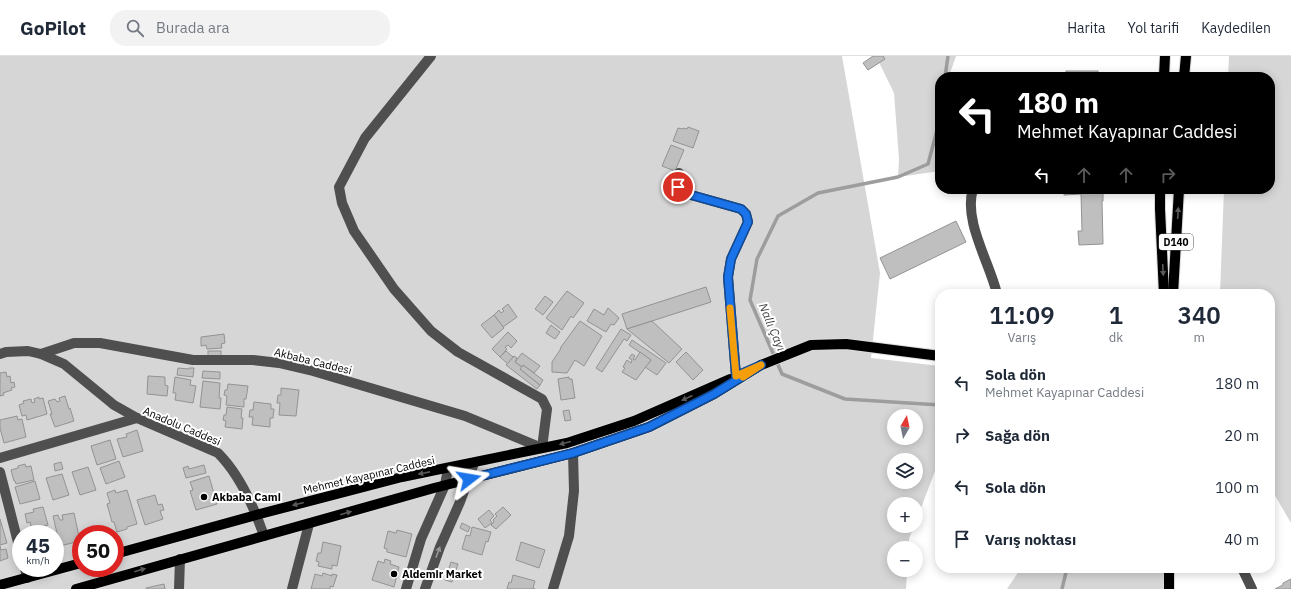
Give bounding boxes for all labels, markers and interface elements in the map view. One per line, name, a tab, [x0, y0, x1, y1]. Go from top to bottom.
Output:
search box	[110, 10, 390, 46]
text: GoPilot	[20, 16, 86, 40]
icon: search	[124, 17, 146, 39]
text: Burada ara	[156, 18, 229, 37]
text: Harita	[1067, 19, 1106, 37]
text: Yol tarifi	[1128, 19, 1179, 37]
text: Kaydedilen	[1201, 19, 1271, 37]
text: 180 m	[1017, 84, 1099, 121]
icon: left	[951, 88, 1003, 140]
text: Mehmet Kayapınar Caddesi	[1017, 120, 1237, 143]
icon: left	[1031, 164, 1053, 186]
icon: ahead	[1073, 164, 1095, 186]
icon: ahead	[1115, 164, 1137, 186]
icon: right	[1157, 164, 1179, 186]
pin	[661, 170, 695, 204]
icon: arrive	[667, 176, 689, 198]
one-way arrow	[1174, 207, 1181, 219]
road number: D140	[1159, 234, 1193, 250]
one-way arrow	[1160, 264, 1166, 277]
text: 11:09	[989, 299, 1055, 331]
text: 1	[1109, 299, 1123, 331]
text: 340	[1178, 299, 1221, 331]
water label: Nallı Çayı	[756, 301, 789, 353]
text: Varış	[1008, 329, 1036, 346]
text: dk	[1109, 329, 1123, 346]
text: m	[1193, 329, 1205, 346]
street label: Akbaba Caddesi	[273, 345, 353, 377]
text: Sola dön	[985, 365, 1046, 384]
icon: left	[951, 372, 973, 394]
text: 180 m	[1215, 374, 1259, 393]
text: Mehmet Kayapınar Caddesi	[985, 384, 1144, 401]
one-way arrow	[680, 395, 692, 401]
street label: Anadolu Caddesi	[141, 403, 223, 449]
north arrow	[887, 409, 923, 445]
map controls	[887, 409, 923, 577]
icon: right	[951, 424, 973, 446]
text: Sağa dön	[985, 426, 1050, 445]
text: 20 m	[1224, 426, 1259, 445]
one-way arrow	[559, 440, 571, 446]
street label: Mehmet Kayapınar Caddesi	[302, 453, 436, 497]
button: layers	[887, 453, 923, 489]
position arrow	[448, 458, 490, 500]
one-way arrow	[418, 470, 430, 476]
icon: left	[951, 476, 973, 498]
text: Sola dön	[985, 478, 1046, 497]
text: 100 m	[1215, 478, 1259, 497]
place label: Akbaba Cami	[212, 490, 281, 504]
marker: Akbaba Cami	[199, 492, 209, 502]
button: +	[887, 497, 923, 533]
one-way arrow	[292, 501, 304, 507]
one-way arrow	[340, 510, 352, 516]
speed limit sign: 50	[72, 525, 124, 577]
icon: arrive	[951, 528, 973, 550]
text: Varış noktası	[985, 530, 1076, 549]
text: 40 m	[1224, 530, 1259, 549]
text: 45	[26, 532, 50, 559]
button: −	[887, 541, 923, 577]
one-way arrow	[436, 546, 442, 558]
text: km/h	[26, 554, 50, 567]
one-way arrow	[134, 567, 146, 573]
place label: Aldemir Market	[402, 567, 482, 581]
marker: Aldemir Market	[389, 569, 399, 579]

